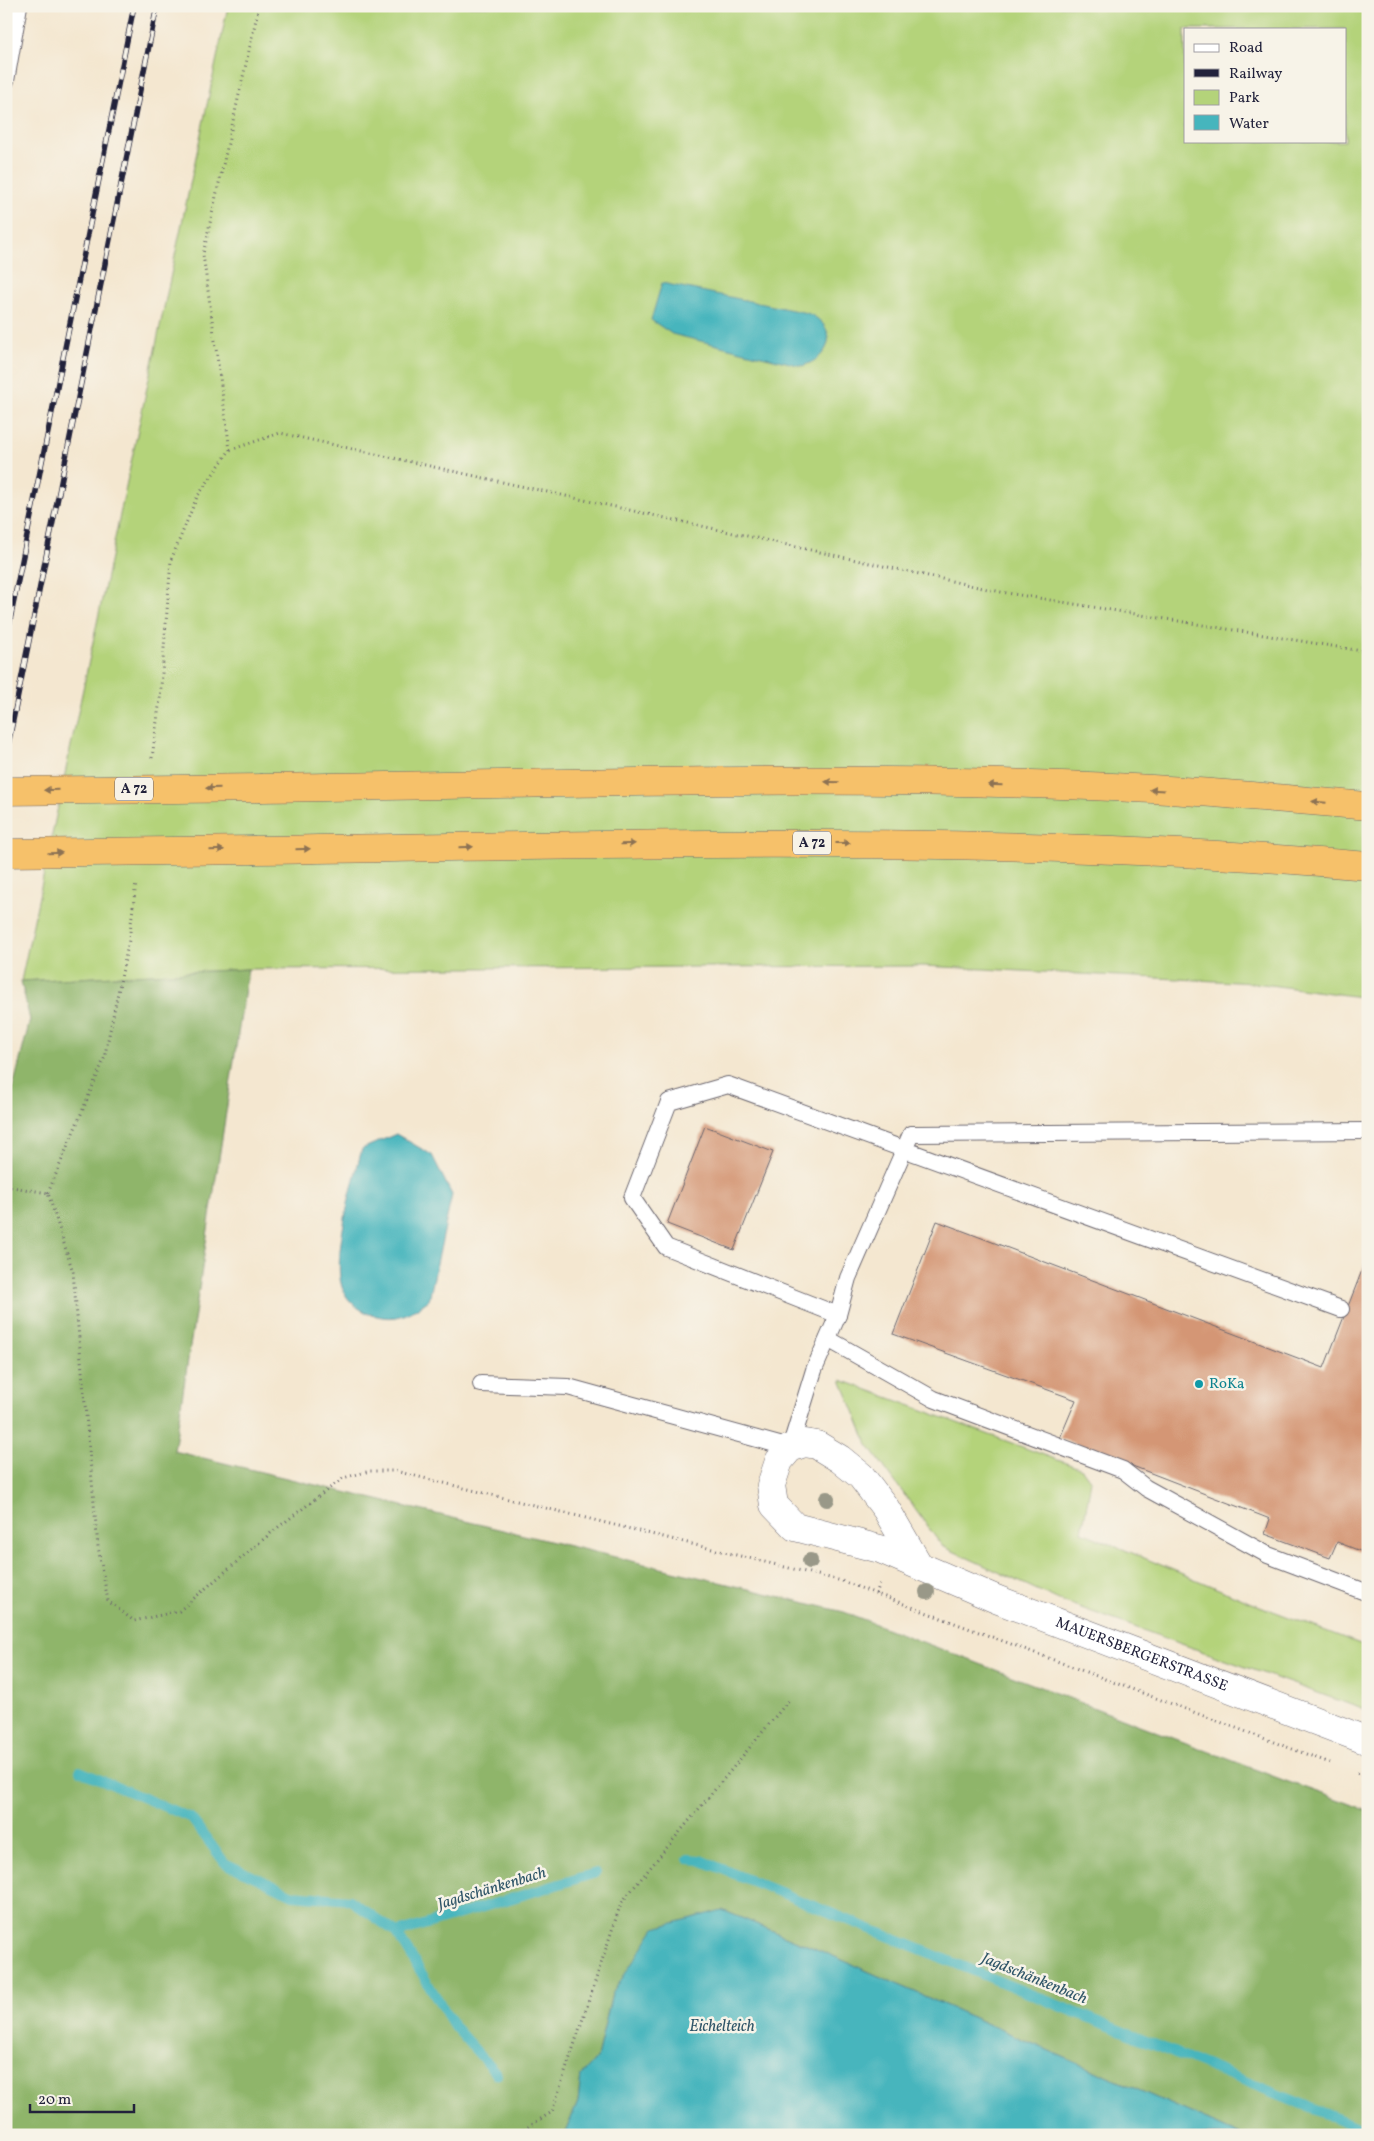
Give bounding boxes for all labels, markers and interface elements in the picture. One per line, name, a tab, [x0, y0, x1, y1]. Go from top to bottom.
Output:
legend	[1184, 28, 1346, 142]
text: Road	[1229, 38, 1263, 59]
text: Railway	[1229, 64, 1282, 85]
text: Park	[1229, 88, 1260, 109]
text: Water	[1229, 114, 1269, 135]
road number: A 72	[115, 778, 153, 801]
one-way arrow	[824, 778, 840, 786]
one-way arrow	[986, 781, 1002, 789]
one-way arrow	[205, 784, 221, 792]
one-way arrow	[43, 786, 59, 794]
one-way arrow	[1149, 786, 1165, 794]
one-way arrow	[1311, 798, 1327, 806]
road number: A 72	[793, 831, 831, 854]
one-way arrow	[836, 839, 852, 847]
one-way arrow	[621, 840, 637, 848]
one-way arrow	[458, 843, 474, 851]
one-way arrow	[296, 845, 312, 853]
one-way arrow	[210, 846, 226, 854]
one-way arrow	[47, 848, 63, 856]
place label: RoKa	[1209, 1374, 1245, 1395]
marker: RoKa	[1193, 1378, 1205, 1390]
street label: MAUERSBERGERSTRASSE	[1052, 1612, 1231, 1697]
water label: Jagdschänkenbach	[433, 1862, 549, 1917]
water label: Jagdschänkenbach	[976, 1947, 1090, 2010]
water label: Eichelteich	[689, 2016, 755, 2038]
scale bar	[30, 2081, 134, 2113]
text: 20 m	[38, 2090, 71, 2111]

